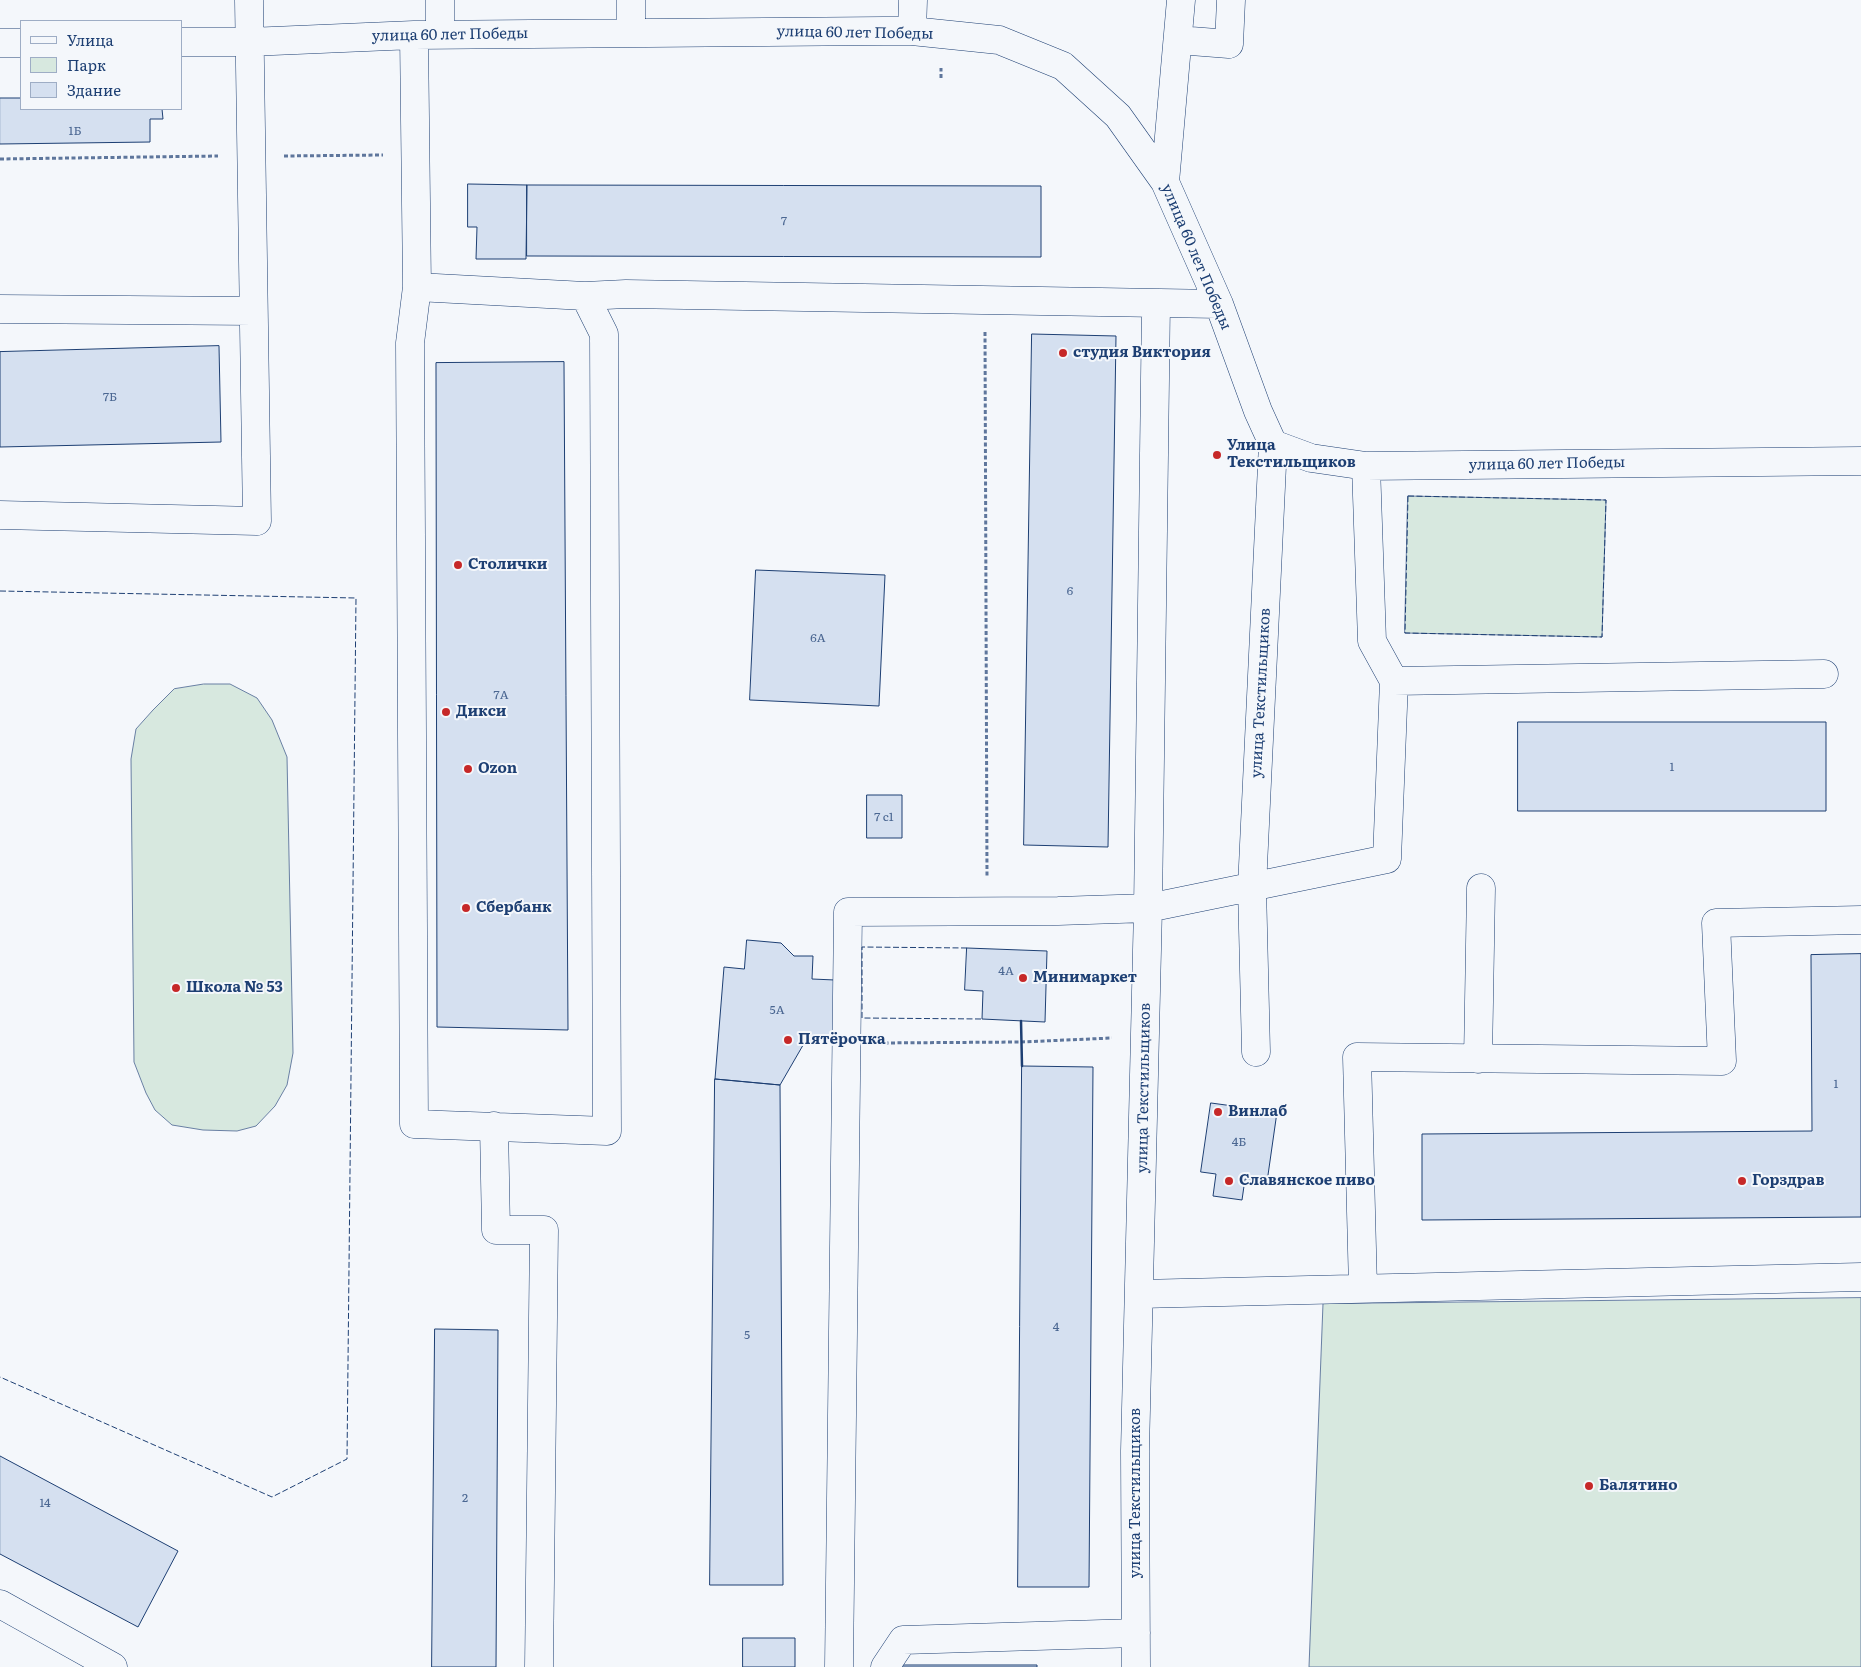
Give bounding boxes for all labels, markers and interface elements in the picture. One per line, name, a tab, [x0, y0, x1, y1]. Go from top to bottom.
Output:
legend	[20, 20, 182, 110]
street label: улица 60 лет Победы	[777, 23, 933, 43]
street label: улица 60 лет Победы	[372, 25, 528, 45]
text: Улица	[67, 28, 114, 51]
text: Парк	[67, 53, 106, 76]
text: Здание	[67, 78, 121, 101]
house number: 1Б	[69, 124, 81, 138]
street label: улица 60 лет Победы	[1157, 181, 1235, 333]
house number: 7	[781, 214, 787, 228]
place label: студия Виктория	[1073, 344, 1211, 362]
marker: студия Виктория	[1057, 347, 1069, 359]
house number: 7Б	[103, 390, 117, 404]
place label: Улица Текстильщиков	[1227, 437, 1356, 472]
marker: Улица Текстильщиков	[1211, 449, 1223, 461]
street label: улица 60 лет Победы	[1469, 454, 1625, 474]
place label: Столички	[468, 556, 547, 574]
marker: Столички	[452, 559, 464, 571]
house number: 6	[1067, 584, 1073, 598]
street label: улица Текстильщиков	[1248, 607, 1274, 779]
house number: 6А	[810, 631, 826, 645]
house number: 7А	[494, 688, 508, 702]
place label: Дикси	[456, 703, 506, 721]
marker: Дикси	[440, 706, 452, 718]
place label: Ozon	[478, 760, 517, 778]
house number: 1	[1670, 760, 1674, 774]
marker: Ozon	[462, 763, 474, 775]
house number: 7 с1	[874, 810, 894, 824]
place label: Сбербанк	[476, 899, 552, 917]
marker: Сбербанк	[460, 902, 472, 914]
house number: 4А	[998, 964, 1014, 978]
place label: Минимаркет	[1033, 969, 1137, 987]
marker: Минимаркет	[1017, 972, 1029, 984]
place label: Школа № 53	[186, 979, 283, 997]
marker: Школа № 53	[170, 982, 182, 994]
house number: 5А	[770, 1003, 784, 1017]
street label: улица Текстильщиков	[1134, 1003, 1154, 1173]
place label: Пятёрочка	[798, 1031, 886, 1049]
marker: Пятёрочка	[782, 1034, 794, 1046]
house number: 1	[1834, 1077, 1838, 1091]
place label: Винлаб	[1228, 1103, 1287, 1121]
marker: Винлаб	[1212, 1106, 1224, 1118]
house number: 4Б	[1232, 1135, 1246, 1149]
place label: Славянское пиво	[1239, 1172, 1375, 1190]
place label: Горздрав	[1752, 1172, 1824, 1190]
marker: Славянское пиво	[1223, 1175, 1235, 1187]
marker: Горздрав	[1736, 1175, 1748, 1187]
house number: 4	[1053, 1320, 1059, 1334]
house number: 5	[744, 1328, 750, 1342]
street label: улица Текстильщиков	[1127, 1408, 1145, 1578]
place label: Балятино	[1599, 1477, 1678, 1495]
marker: Балятино	[1583, 1480, 1595, 1492]
house number: 2	[462, 1491, 468, 1505]
house number: 14	[39, 1496, 51, 1510]

